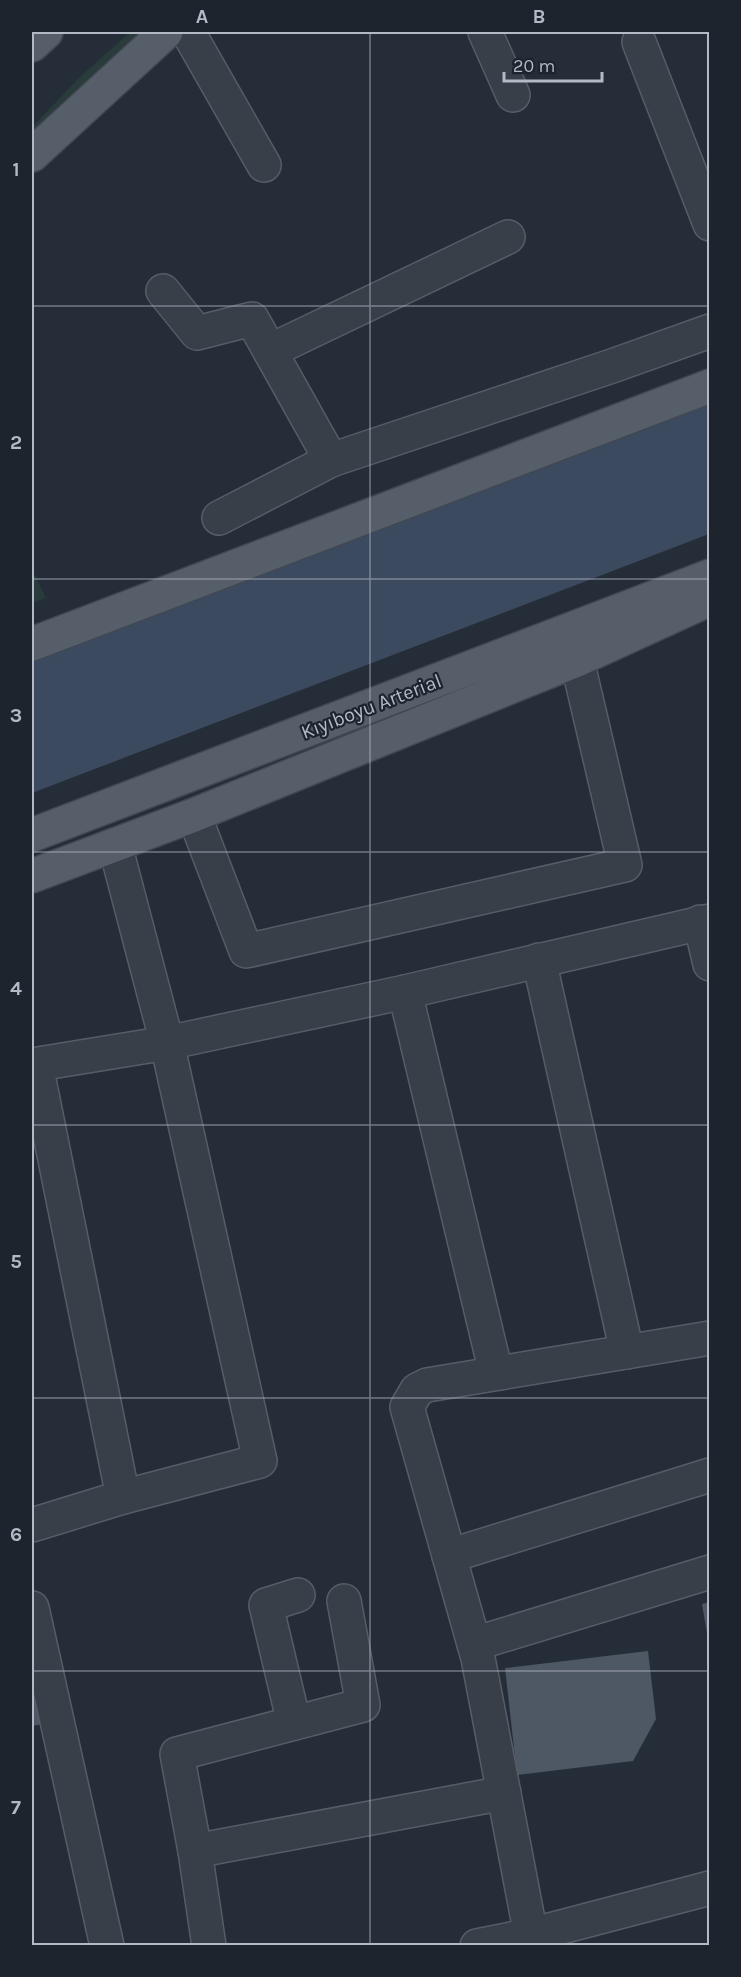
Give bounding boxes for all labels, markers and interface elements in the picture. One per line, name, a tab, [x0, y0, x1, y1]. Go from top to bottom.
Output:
text: A	[196, 5, 209, 28]
text: B	[533, 5, 545, 28]
scale bar	[504, 45, 602, 83]
text: 20 m	[513, 55, 555, 77]
text: 1	[12, 158, 20, 181]
text: 2	[10, 431, 22, 454]
street label: Kıyıboyu Arterial	[298, 669, 445, 744]
text: 3	[10, 704, 22, 727]
text: 4	[10, 977, 22, 1000]
text: 5	[10, 1250, 22, 1273]
text: 6	[10, 1523, 22, 1546]
text: 7	[11, 1796, 21, 1819]

